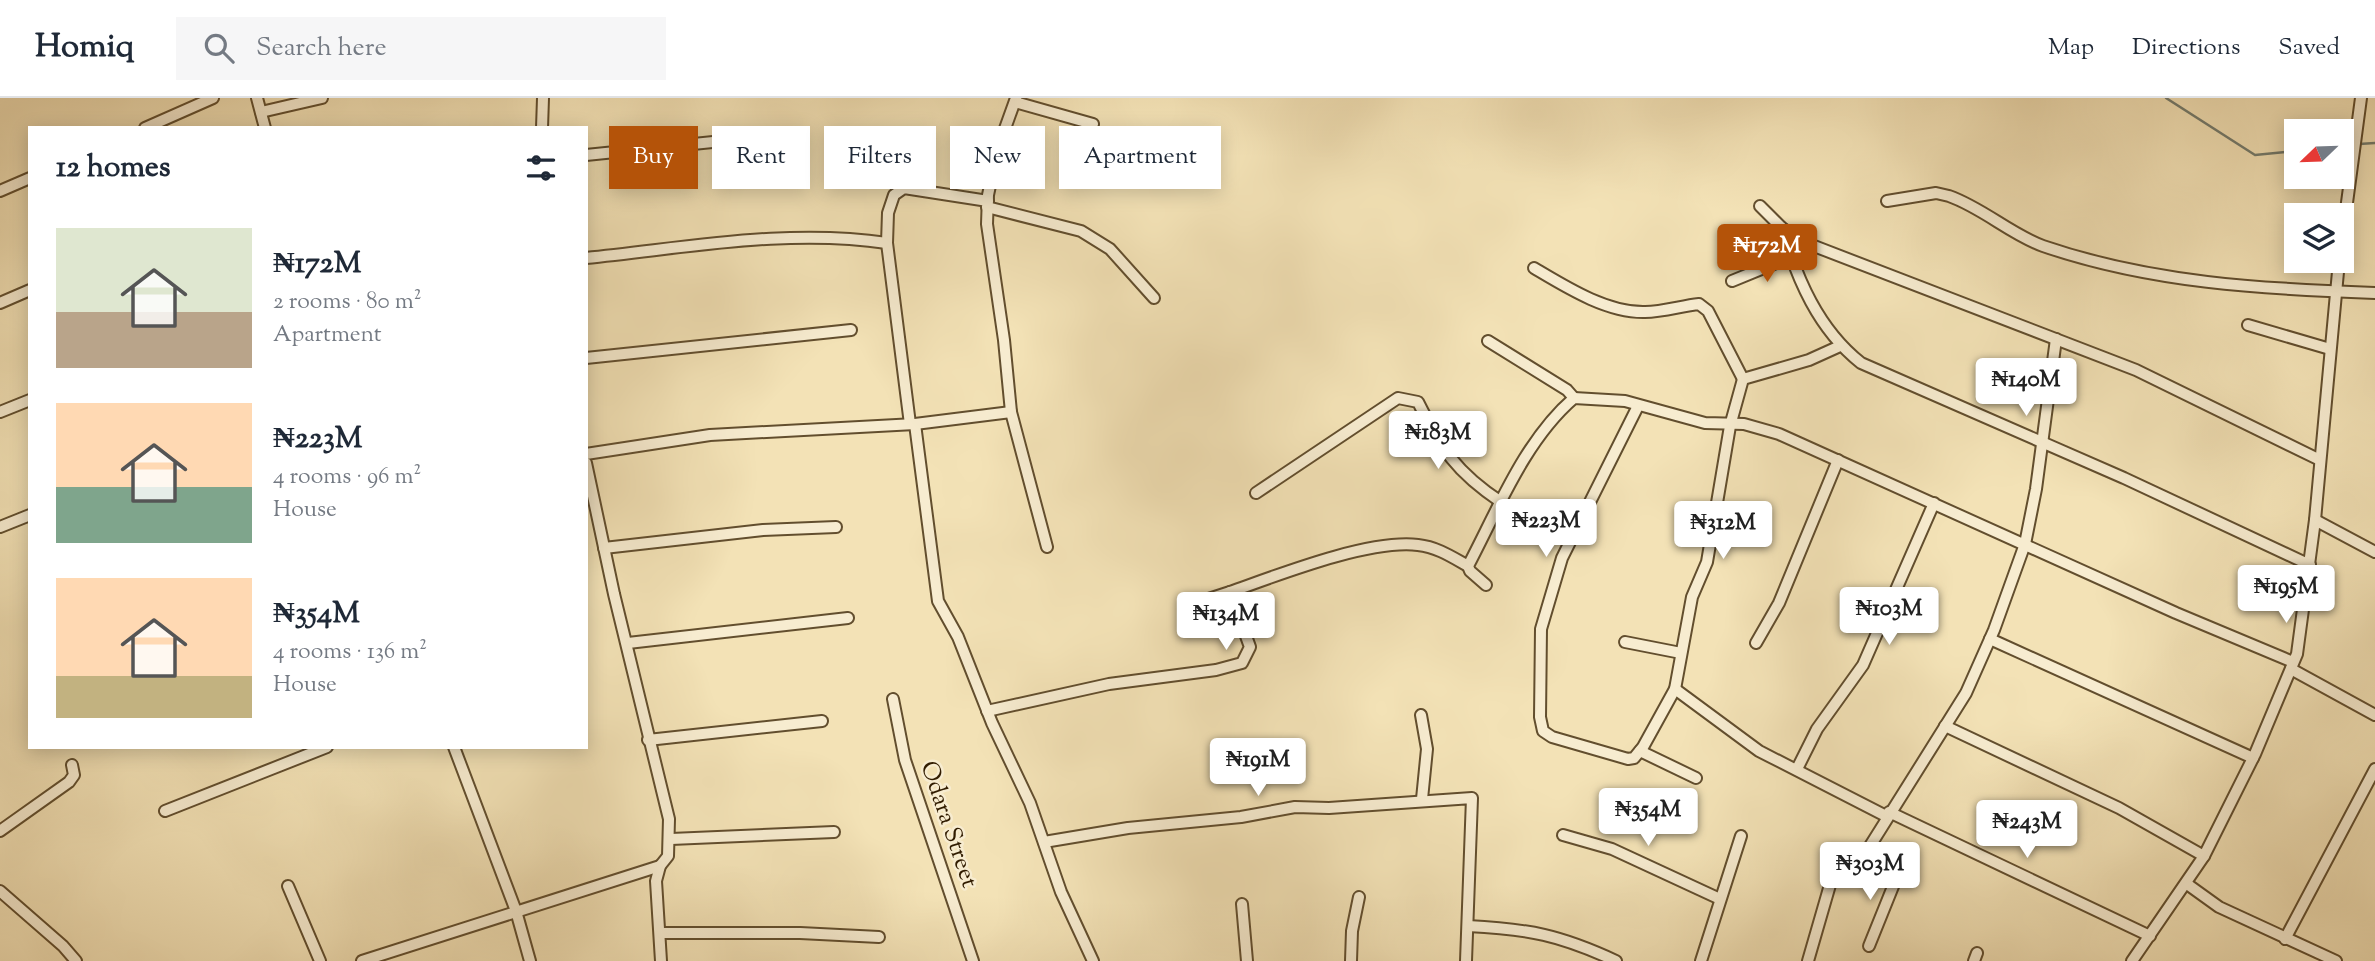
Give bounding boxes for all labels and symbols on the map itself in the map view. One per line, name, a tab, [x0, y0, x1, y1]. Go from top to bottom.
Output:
north arrow	[2284, 119, 2354, 189]
pin: ₦172M	[1718, 225, 1816, 284]
pin: ₦140M	[1977, 358, 2075, 418]
pin: ₦183M	[1389, 412, 1487, 471]
pin: ₦223M	[1497, 500, 1595, 559]
pin: ₦312M	[1674, 502, 1772, 561]
pin: ₦195M	[2237, 566, 2335, 625]
pin: ₦103M	[1840, 588, 1938, 647]
pin: ₦134M	[1177, 592, 1275, 652]
pin: ₦191M	[1209, 738, 1307, 798]
street label: Odara Street	[911, 757, 986, 893]
pin: ₦354M	[1599, 788, 1697, 848]
pin: ₦243M	[1978, 800, 2076, 860]
pin: ₦303M	[1821, 842, 1919, 902]

